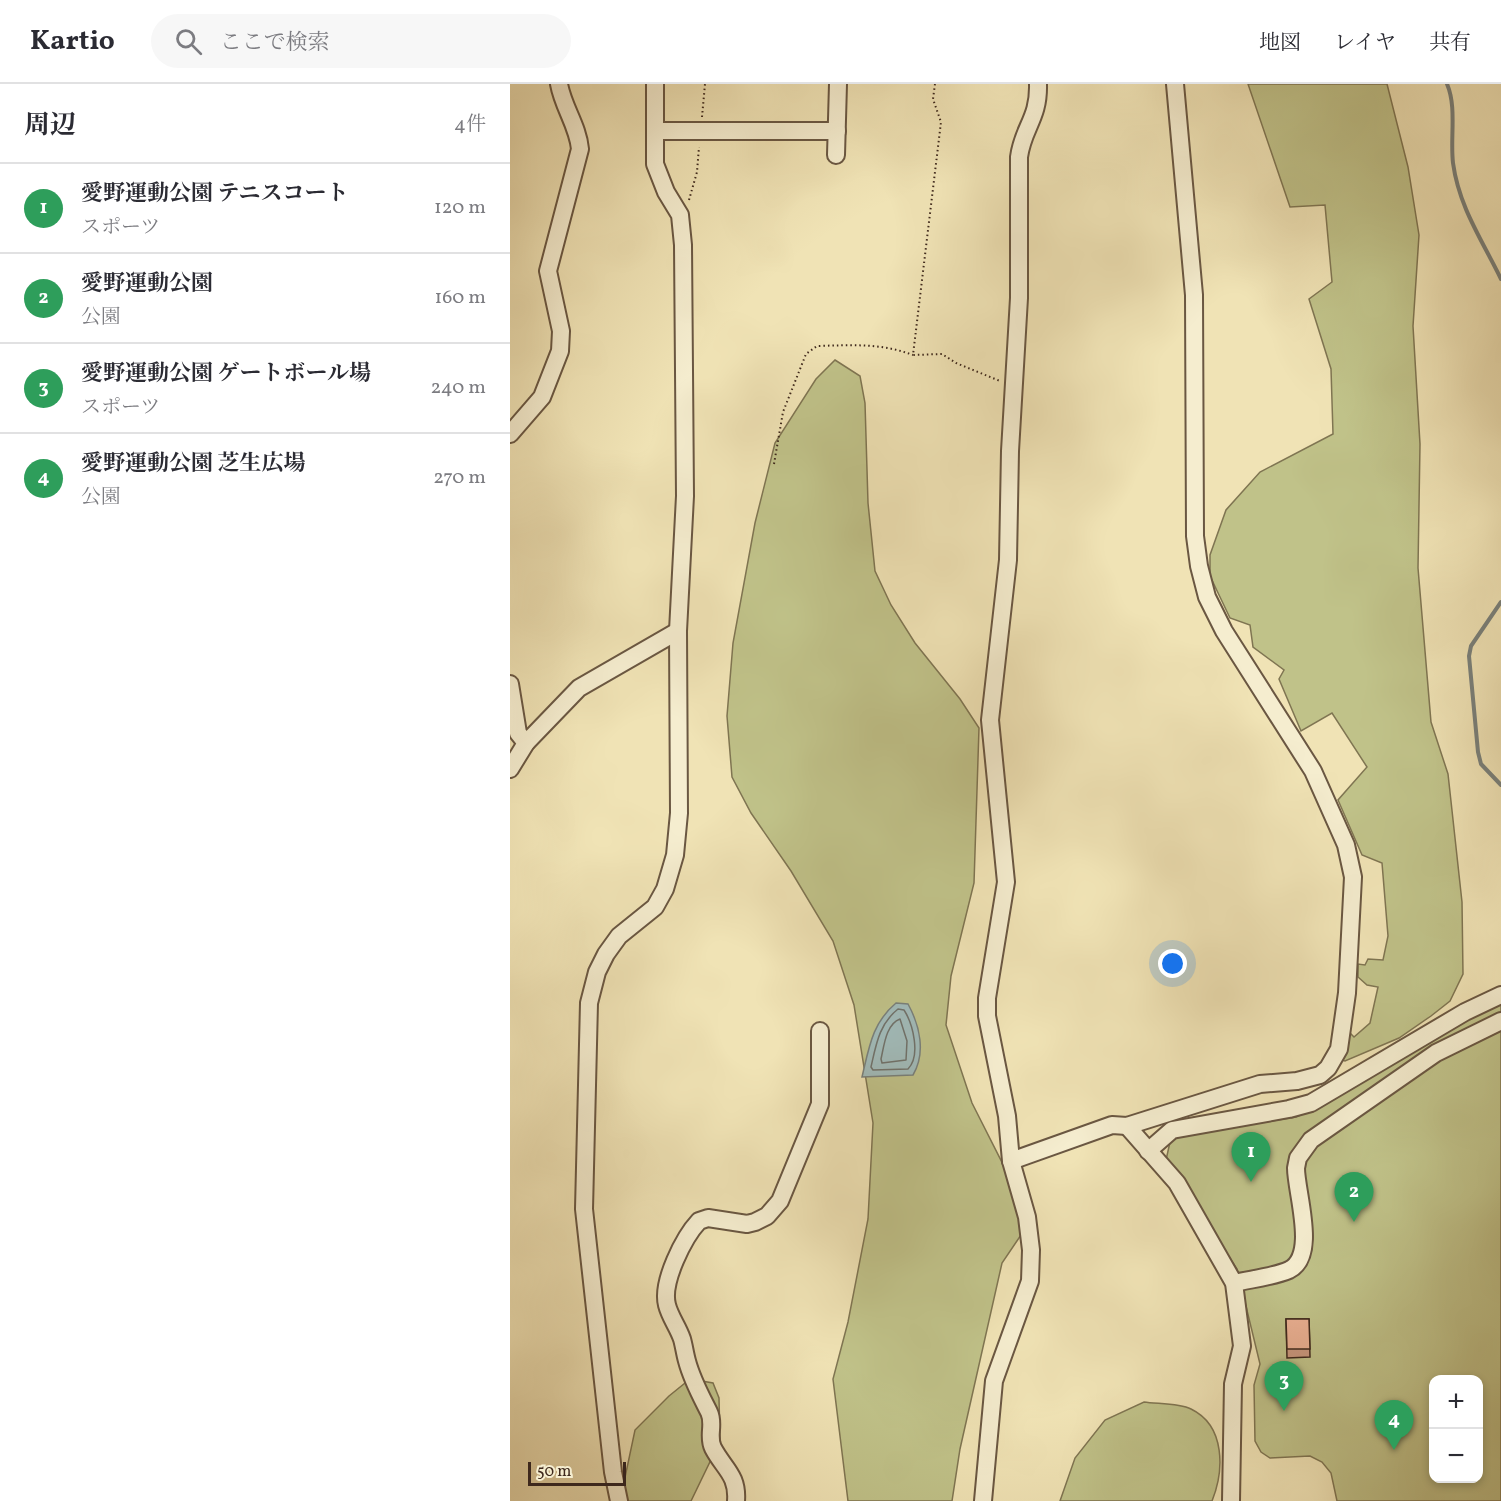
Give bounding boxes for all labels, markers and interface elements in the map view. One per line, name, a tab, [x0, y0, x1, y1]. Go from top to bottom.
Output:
search box	[151, 14, 571, 68]
text: Kartio	[30, 22, 115, 61]
icon: search	[172, 25, 205, 58]
text: ここで検索	[220, 28, 330, 59]
text: 地図	[1259, 29, 1301, 58]
text: レイヤ	[1334, 29, 1396, 58]
text: 共有	[1429, 29, 1471, 58]
text: 周辺	[24, 108, 76, 144]
text: 4件	[454, 111, 486, 139]
text: 愛野運動公園 テニスコート	[81, 179, 349, 210]
text: 1	[39, 194, 48, 222]
text: 120 m	[434, 194, 486, 222]
text: スポーツ	[81, 214, 160, 242]
text: 愛野運動公園	[81, 269, 213, 300]
text: 2	[38, 284, 49, 312]
text: 160 m	[434, 284, 486, 312]
text: 公園	[81, 304, 121, 332]
text: 愛野運動公園 ゲートボール場	[81, 359, 371, 390]
text: 3	[38, 374, 49, 402]
text: 240 m	[431, 374, 486, 402]
text: スポーツ	[81, 394, 160, 422]
text: 愛野運動公園 芝生広場	[81, 449, 305, 480]
text: 4	[37, 464, 50, 492]
text: 270 m	[433, 464, 486, 492]
text: 公園	[81, 484, 121, 512]
your location	[1158, 949, 1187, 978]
pin: 1	[1232, 1132, 1270, 1182]
pin: 2	[1334, 1172, 1374, 1222]
pin: 3	[1264, 1362, 1304, 1411]
map controls	[1429, 1375, 1483, 1483]
button: +	[1429, 1375, 1483, 1429]
pin: 4	[1374, 1400, 1414, 1450]
button: −	[1429, 1429, 1483, 1483]
scale bar	[528, 1459, 626, 1486]
text: 50 m	[537, 1461, 571, 1483]

